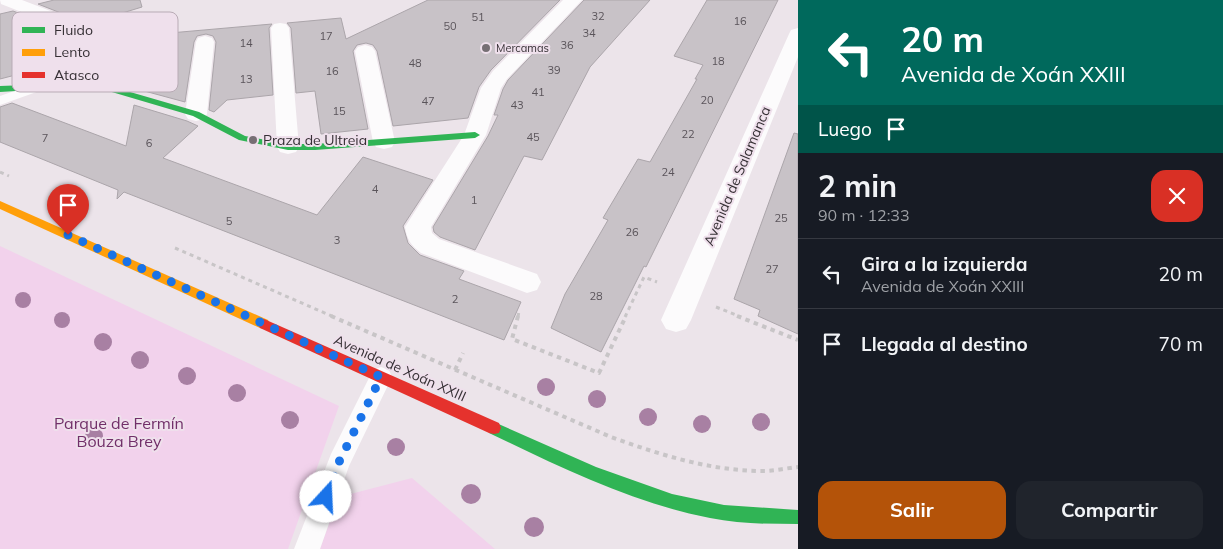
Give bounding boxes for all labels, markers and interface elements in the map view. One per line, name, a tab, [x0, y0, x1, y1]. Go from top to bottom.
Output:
house number: 32	[591, 9, 605, 23]
house number: 51	[471, 10, 485, 24]
legend	[12, 12, 178, 92]
house number: 16	[733, 14, 747, 28]
text: 20 m	[901, 17, 984, 61]
house number: 50	[443, 19, 457, 33]
icon: left	[818, 20, 883, 85]
text: Fluido	[54, 21, 93, 39]
house number: 34	[582, 26, 596, 40]
house number: 17	[319, 29, 333, 43]
house number: 14	[239, 36, 253, 50]
house number: 36	[560, 38, 574, 52]
place label: Mercamas	[496, 41, 549, 55]
marker: Mercamas	[480, 42, 492, 54]
text: Lento	[54, 43, 90, 61]
house number: 18	[711, 54, 725, 68]
house number: 48	[408, 56, 422, 70]
text: Avenida de Xoán XXIII	[901, 60, 1126, 88]
house number: 39	[547, 63, 561, 77]
house number: 16	[325, 64, 339, 78]
text: Atasco	[54, 66, 99, 84]
house number: 13	[239, 72, 253, 86]
house number: 41	[531, 85, 545, 99]
house number: 20	[700, 93, 714, 107]
house number: 47	[421, 94, 435, 108]
house number: 43	[510, 98, 524, 112]
house number: 15	[332, 104, 346, 118]
street label: Avenida de Salamanca	[699, 104, 775, 248]
icon: arrive	[882, 115, 910, 143]
text: Luego	[818, 117, 872, 141]
house number: 22	[681, 127, 695, 141]
house number: 45	[526, 130, 540, 144]
house number: 7	[42, 131, 48, 145]
place label: Praza de Ultreia	[263, 131, 367, 149]
marker: Praza de Ultreia	[247, 134, 259, 146]
house number: 6	[146, 136, 153, 150]
house number: 24	[661, 165, 675, 179]
text: 2 min	[818, 167, 897, 205]
button: close	[1151, 170, 1203, 222]
house number: 4	[372, 182, 379, 196]
pin	[47, 184, 89, 235]
icon: arrive	[54, 191, 82, 219]
house number: 1	[471, 193, 477, 207]
text: 90 m · 12:33	[818, 205, 910, 225]
house number: 25	[774, 211, 788, 225]
house number: 5	[226, 214, 233, 228]
house number: 26	[625, 225, 639, 239]
house number: 3	[334, 233, 340, 247]
text: Gira a la izquierda	[861, 252, 1027, 276]
icon: left	[818, 260, 846, 288]
house number: 27	[765, 262, 779, 276]
text: 20 m	[1159, 262, 1203, 286]
text: Avenida de Xoán XXIII	[861, 276, 1024, 296]
house number: 28	[589, 289, 603, 303]
house number: 2	[452, 292, 459, 306]
icon: arrive	[818, 330, 846, 358]
street label: Avenida de Xoán XXIII	[331, 331, 469, 405]
text: Llegada al destino	[861, 332, 1028, 356]
text: 70 m	[1159, 332, 1203, 356]
park label: Parque de Fermín Bouza Brey	[54, 413, 184, 451]
position arrow	[299, 470, 351, 522]
button: Salir	[818, 481, 1006, 539]
button: Compartir	[1016, 481, 1203, 539]

